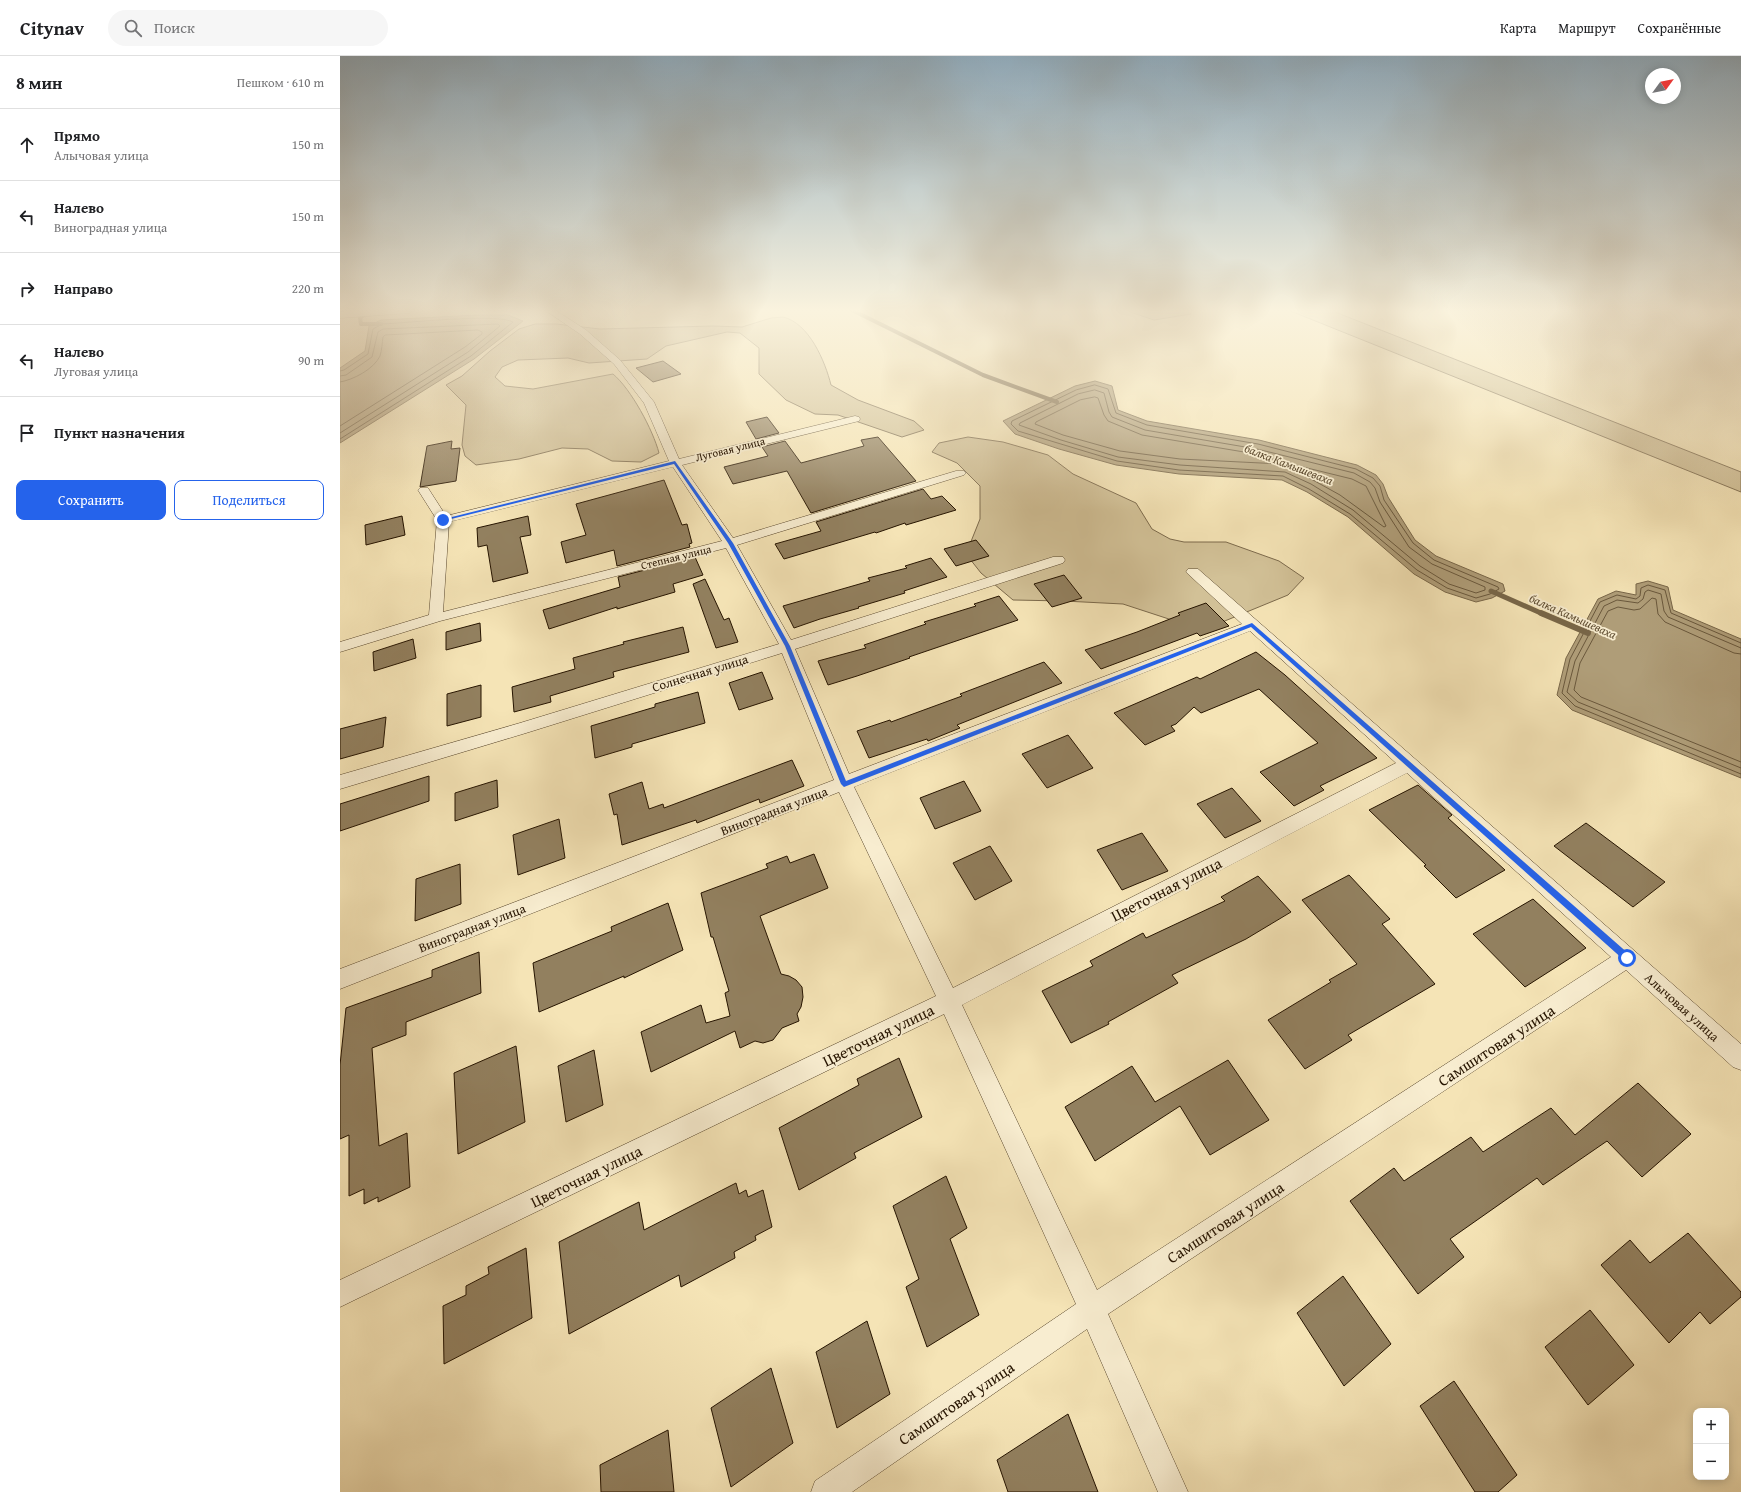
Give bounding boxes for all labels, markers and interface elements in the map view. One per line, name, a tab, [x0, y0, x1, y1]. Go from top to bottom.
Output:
search box	[108, 10, 388, 46]
text: Citynav	[20, 14, 84, 42]
icon: search	[122, 17, 144, 39]
text: Поиск	[154, 17, 195, 38]
text: Карта	[1500, 18, 1536, 38]
text: Маршрут	[1558, 18, 1616, 38]
text: Сохранённые	[1638, 18, 1721, 38]
north arrow	[1645, 68, 1681, 104]
text: 8 мин	[16, 70, 62, 95]
text: Пешком · 610 m	[237, 73, 324, 92]
text: Прямо	[54, 125, 100, 146]
icon: ahead	[16, 134, 38, 156]
text: 150 m	[292, 135, 324, 154]
text: Алычовая улица	[54, 146, 149, 165]
text: Налево	[54, 197, 104, 218]
icon: left	[16, 206, 38, 228]
text: 150 m	[292, 207, 324, 226]
text: Виноградная улица	[54, 218, 167, 237]
icon: right	[16, 278, 38, 300]
text: Направо	[54, 278, 113, 299]
text: 220 m	[292, 279, 324, 298]
text: Налево	[54, 341, 104, 362]
icon: left	[16, 350, 38, 372]
text: 90 m	[298, 351, 324, 370]
text: Луговая улица	[54, 362, 138, 381]
icon: arrive	[16, 422, 38, 444]
text: Пункт назначения	[54, 422, 185, 443]
street label: Луговая улица	[694, 432, 767, 465]
water label: балка Камышеваха	[1242, 439, 1336, 489]
button: Сохранить	[16, 480, 166, 520]
button: Поделиться	[174, 480, 324, 520]
route end	[434, 511, 452, 529]
street label: Степная улица	[639, 540, 714, 573]
water label: балка Камышеваха	[1527, 589, 1620, 643]
street label: Солнечная улица	[650, 649, 751, 697]
street label: Виноградная улица	[718, 782, 831, 840]
street label: Цветочная улица	[1106, 850, 1226, 927]
street label: Виноградная улица	[416, 899, 529, 957]
route start	[1618, 949, 1636, 967]
street label: Алычовая улица	[1640, 968, 1724, 1046]
street label: Цветочная улица	[818, 997, 938, 1072]
street label: Самшитовая улица	[1433, 998, 1560, 1092]
street label: Цветочная улица	[526, 1138, 646, 1213]
street label: Самшитовая улица	[1162, 1175, 1289, 1269]
street label: Самшитовая улица	[893, 1355, 1019, 1451]
map controls	[1693, 1408, 1729, 1480]
button: +	[1693, 1408, 1729, 1444]
button: −	[1693, 1444, 1729, 1480]

